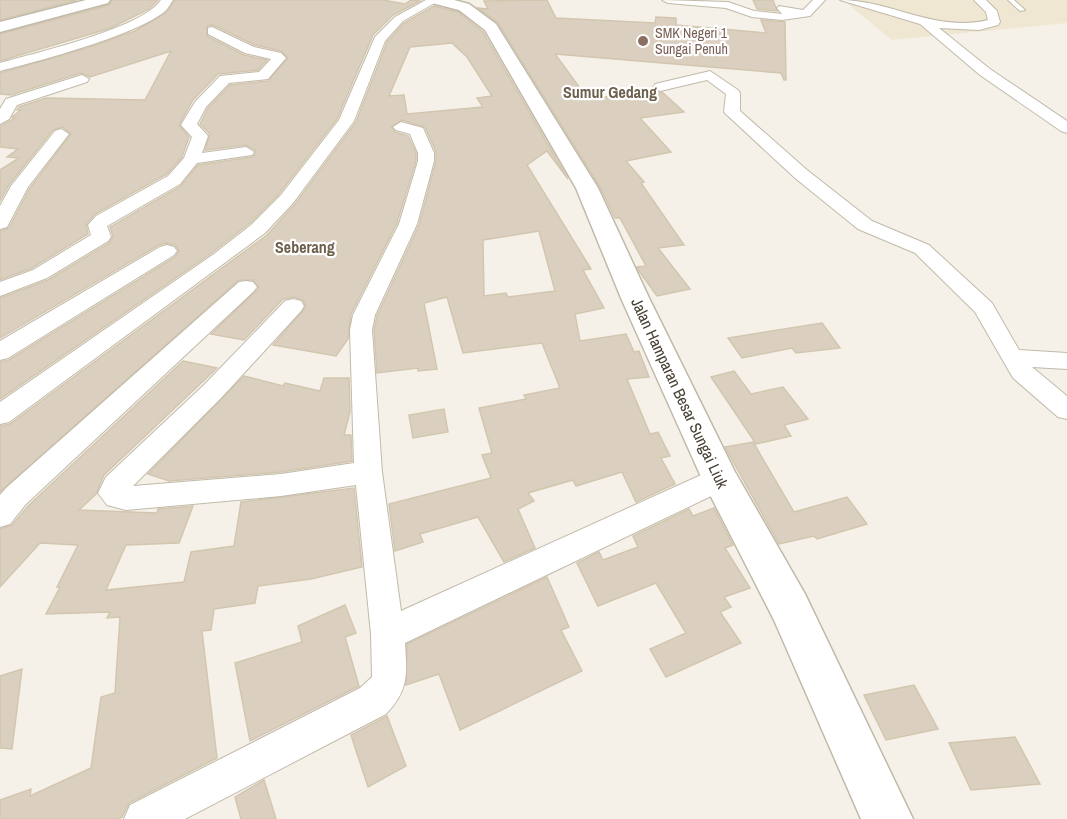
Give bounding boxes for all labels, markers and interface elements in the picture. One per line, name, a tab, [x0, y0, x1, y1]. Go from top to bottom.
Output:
place label: SMK Negeri 1 Sungai Penuh	[655, 24, 728, 58]
marker: SMK Negeri 1 Sungai Penuh	[636, 34, 650, 48]
district label: Sumur Gedang	[563, 81, 657, 103]
district label: Seberang	[275, 236, 335, 258]
street label: Jalan Hamparan Besar Sungai Liuk	[626, 294, 734, 492]

